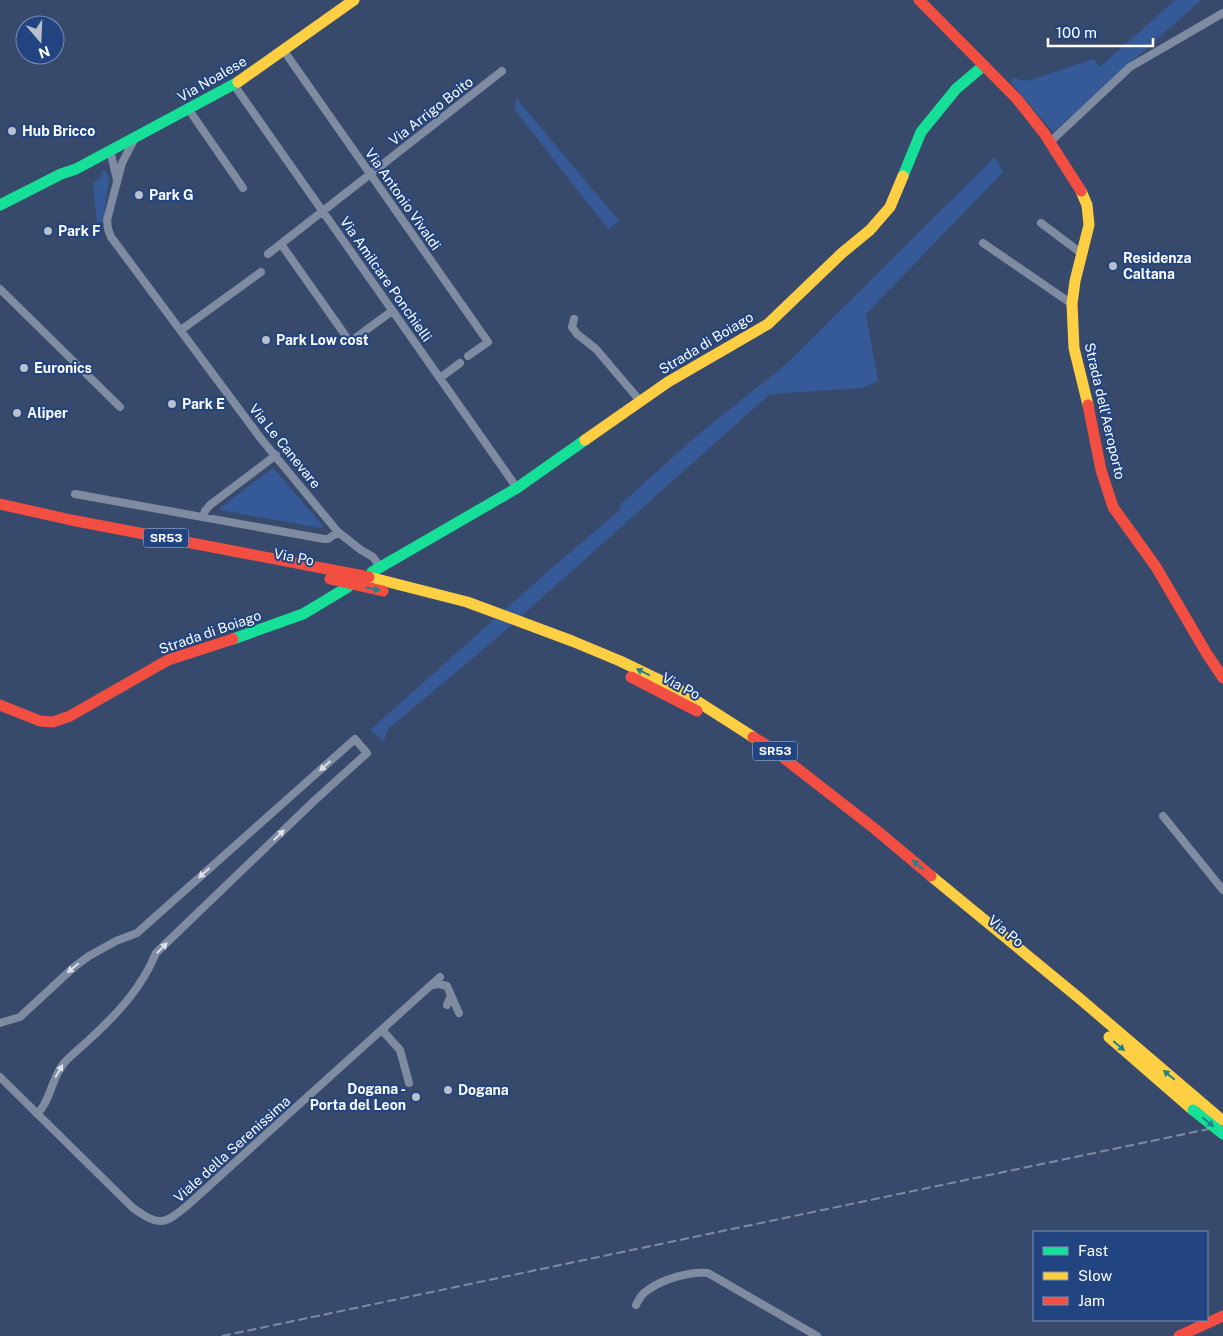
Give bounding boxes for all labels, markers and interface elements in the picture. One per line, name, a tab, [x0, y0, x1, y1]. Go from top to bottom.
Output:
north arrow	[15, 15, 65, 65]
scale bar	[1048, 15, 1153, 47]
text: 100 m	[1056, 24, 1097, 41]
text: N	[36, 43, 52, 62]
street label: Via Noalese	[175, 53, 249, 105]
street label: Via Arrigo Boito	[386, 73, 476, 149]
place label: Hub Bricco	[22, 123, 95, 139]
marker: Hub Bricco	[6, 125, 18, 137]
street label: Via Antonio Vivaldi	[362, 145, 444, 253]
place label: Park G	[149, 187, 194, 203]
marker: Park G	[133, 189, 145, 201]
street label: Via Amilcare Ponchielli	[337, 213, 435, 345]
place label: Park F	[58, 223, 101, 239]
marker: Park F	[42, 225, 54, 237]
place label: Residenza Caltana	[1123, 250, 1192, 282]
marker: Residenza Caltana	[1107, 260, 1119, 272]
street label: Strada di Boiago	[656, 309, 756, 377]
place label: Park Low cost	[276, 332, 369, 348]
marker: Park Low cost	[260, 334, 272, 346]
street label: Strada dell'Aeroporto	[1081, 341, 1129, 481]
place label: Euronics	[34, 360, 92, 376]
marker: Euronics	[18, 362, 30, 374]
place label: Park E	[182, 396, 225, 412]
marker: Park E	[166, 398, 178, 410]
street label: Via Le Canevare	[246, 400, 324, 492]
place label: Aliper	[27, 405, 68, 421]
marker: Aliper	[11, 407, 23, 419]
road number: SR53	[144, 528, 188, 548]
street label: Via Po	[272, 545, 316, 569]
one-way arrow	[365, 585, 380, 593]
street label: Strada di Boiago	[157, 607, 263, 657]
one-way arrow	[635, 667, 650, 676]
street label: Via Po	[659, 669, 703, 703]
road number: SR53	[752, 741, 798, 760]
one-way arrow	[319, 760, 332, 771]
one-way arrow	[273, 829, 285, 841]
one-way arrow	[911, 860, 924, 871]
one-way arrow	[197, 868, 210, 879]
street label: Via Po	[985, 912, 1027, 950]
one-way arrow	[156, 942, 168, 954]
one-way arrow	[67, 963, 80, 974]
one-way arrow	[1113, 1040, 1125, 1051]
one-way arrow	[55, 1064, 64, 1078]
one-way arrow	[1163, 1070, 1175, 1081]
place label: Dogana - Porta del Leon	[310, 1081, 406, 1113]
place label: Dogana	[458, 1082, 509, 1098]
marker: Dogana	[442, 1084, 454, 1096]
marker: Dogana - Porta del Leon	[410, 1091, 422, 1103]
street label: Viale della Serenissima	[171, 1093, 293, 1205]
one-way arrow	[1202, 1116, 1214, 1127]
legend	[1033, 1231, 1208, 1321]
text: Fast	[1078, 1242, 1108, 1259]
text: Slow	[1078, 1267, 1113, 1284]
text: Jam	[1078, 1292, 1105, 1309]

